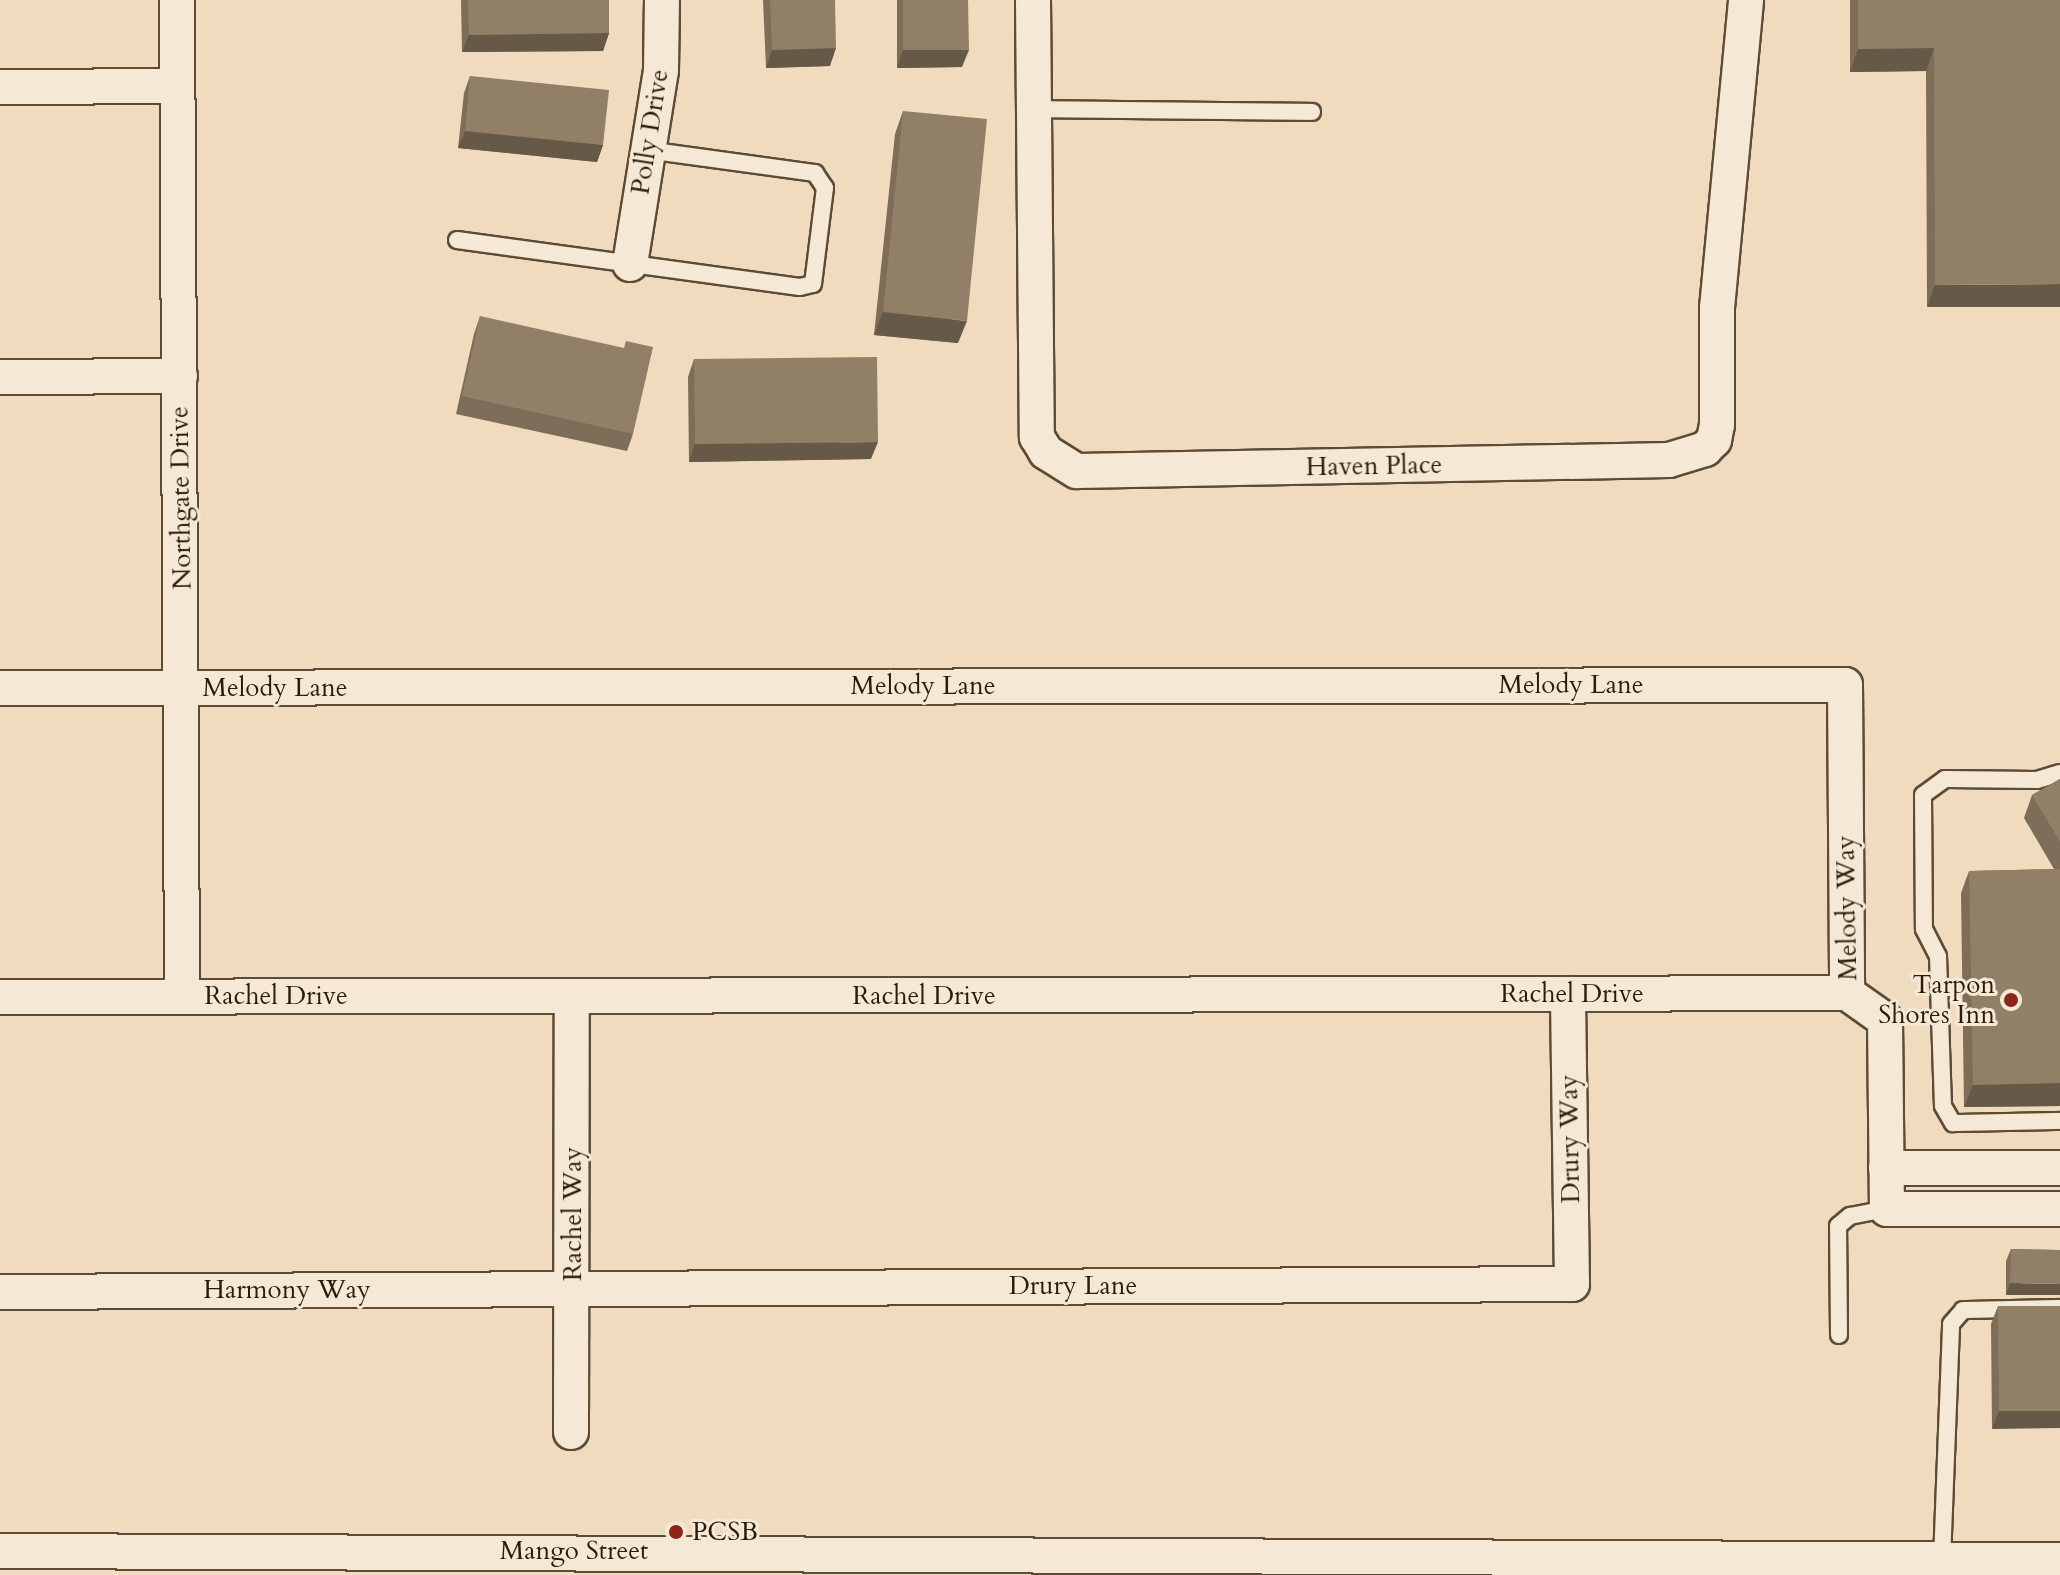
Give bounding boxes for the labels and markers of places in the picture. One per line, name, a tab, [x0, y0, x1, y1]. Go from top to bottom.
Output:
place label: Tarpon Shores Inn	[1878, 969, 1995, 1030]
marker: Tarpon Shores Inn	[2002, 991, 2020, 1009]
place label: PCSB	[692, 1516, 758, 1548]
marker: PCSB	[667, 1523, 685, 1541]

